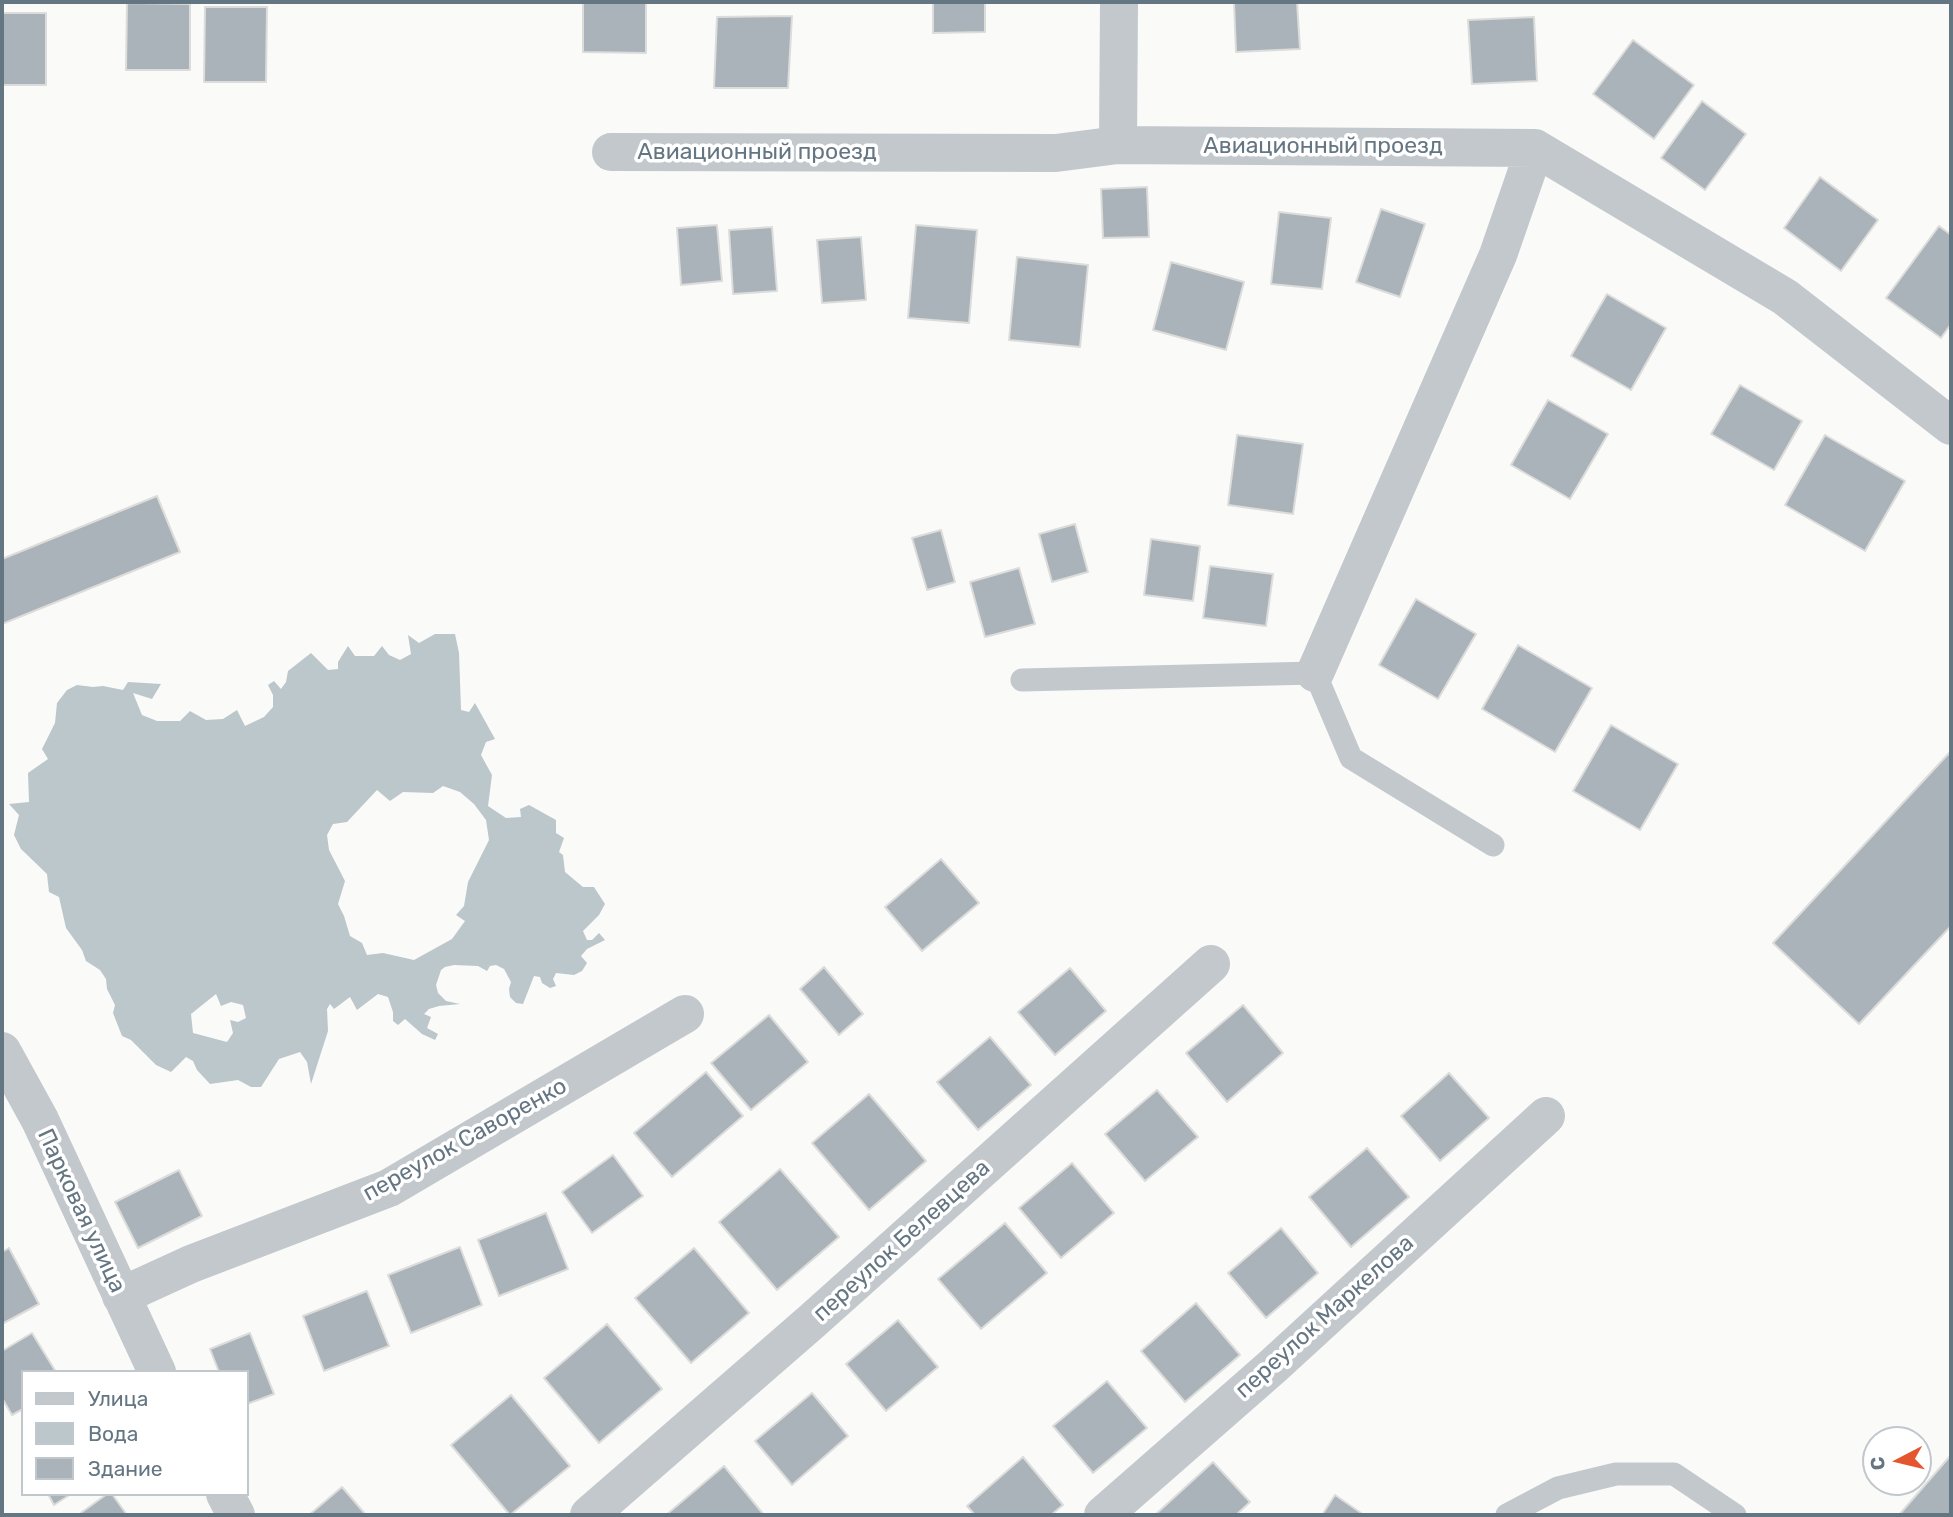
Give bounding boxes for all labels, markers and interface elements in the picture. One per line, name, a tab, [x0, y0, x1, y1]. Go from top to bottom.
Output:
street label: Авиационный проезд	[1203, 132, 1443, 160]
street label: Авиационный проезд	[637, 138, 877, 166]
street label: переулок Саворенко	[358, 1072, 572, 1208]
street label: Парковая улица	[31, 1125, 131, 1297]
street label: переулок Белевцева	[808, 1154, 996, 1328]
street label: переулок Маркелова	[1230, 1230, 1420, 1404]
legend	[21, 1370, 248, 1496]
text: Улица	[88, 1386, 148, 1411]
text: Вода	[88, 1421, 138, 1446]
north arrow	[1862, 1426, 1932, 1496]
text: С	[1865, 1455, 1890, 1471]
text: Здание	[88, 1456, 163, 1481]

